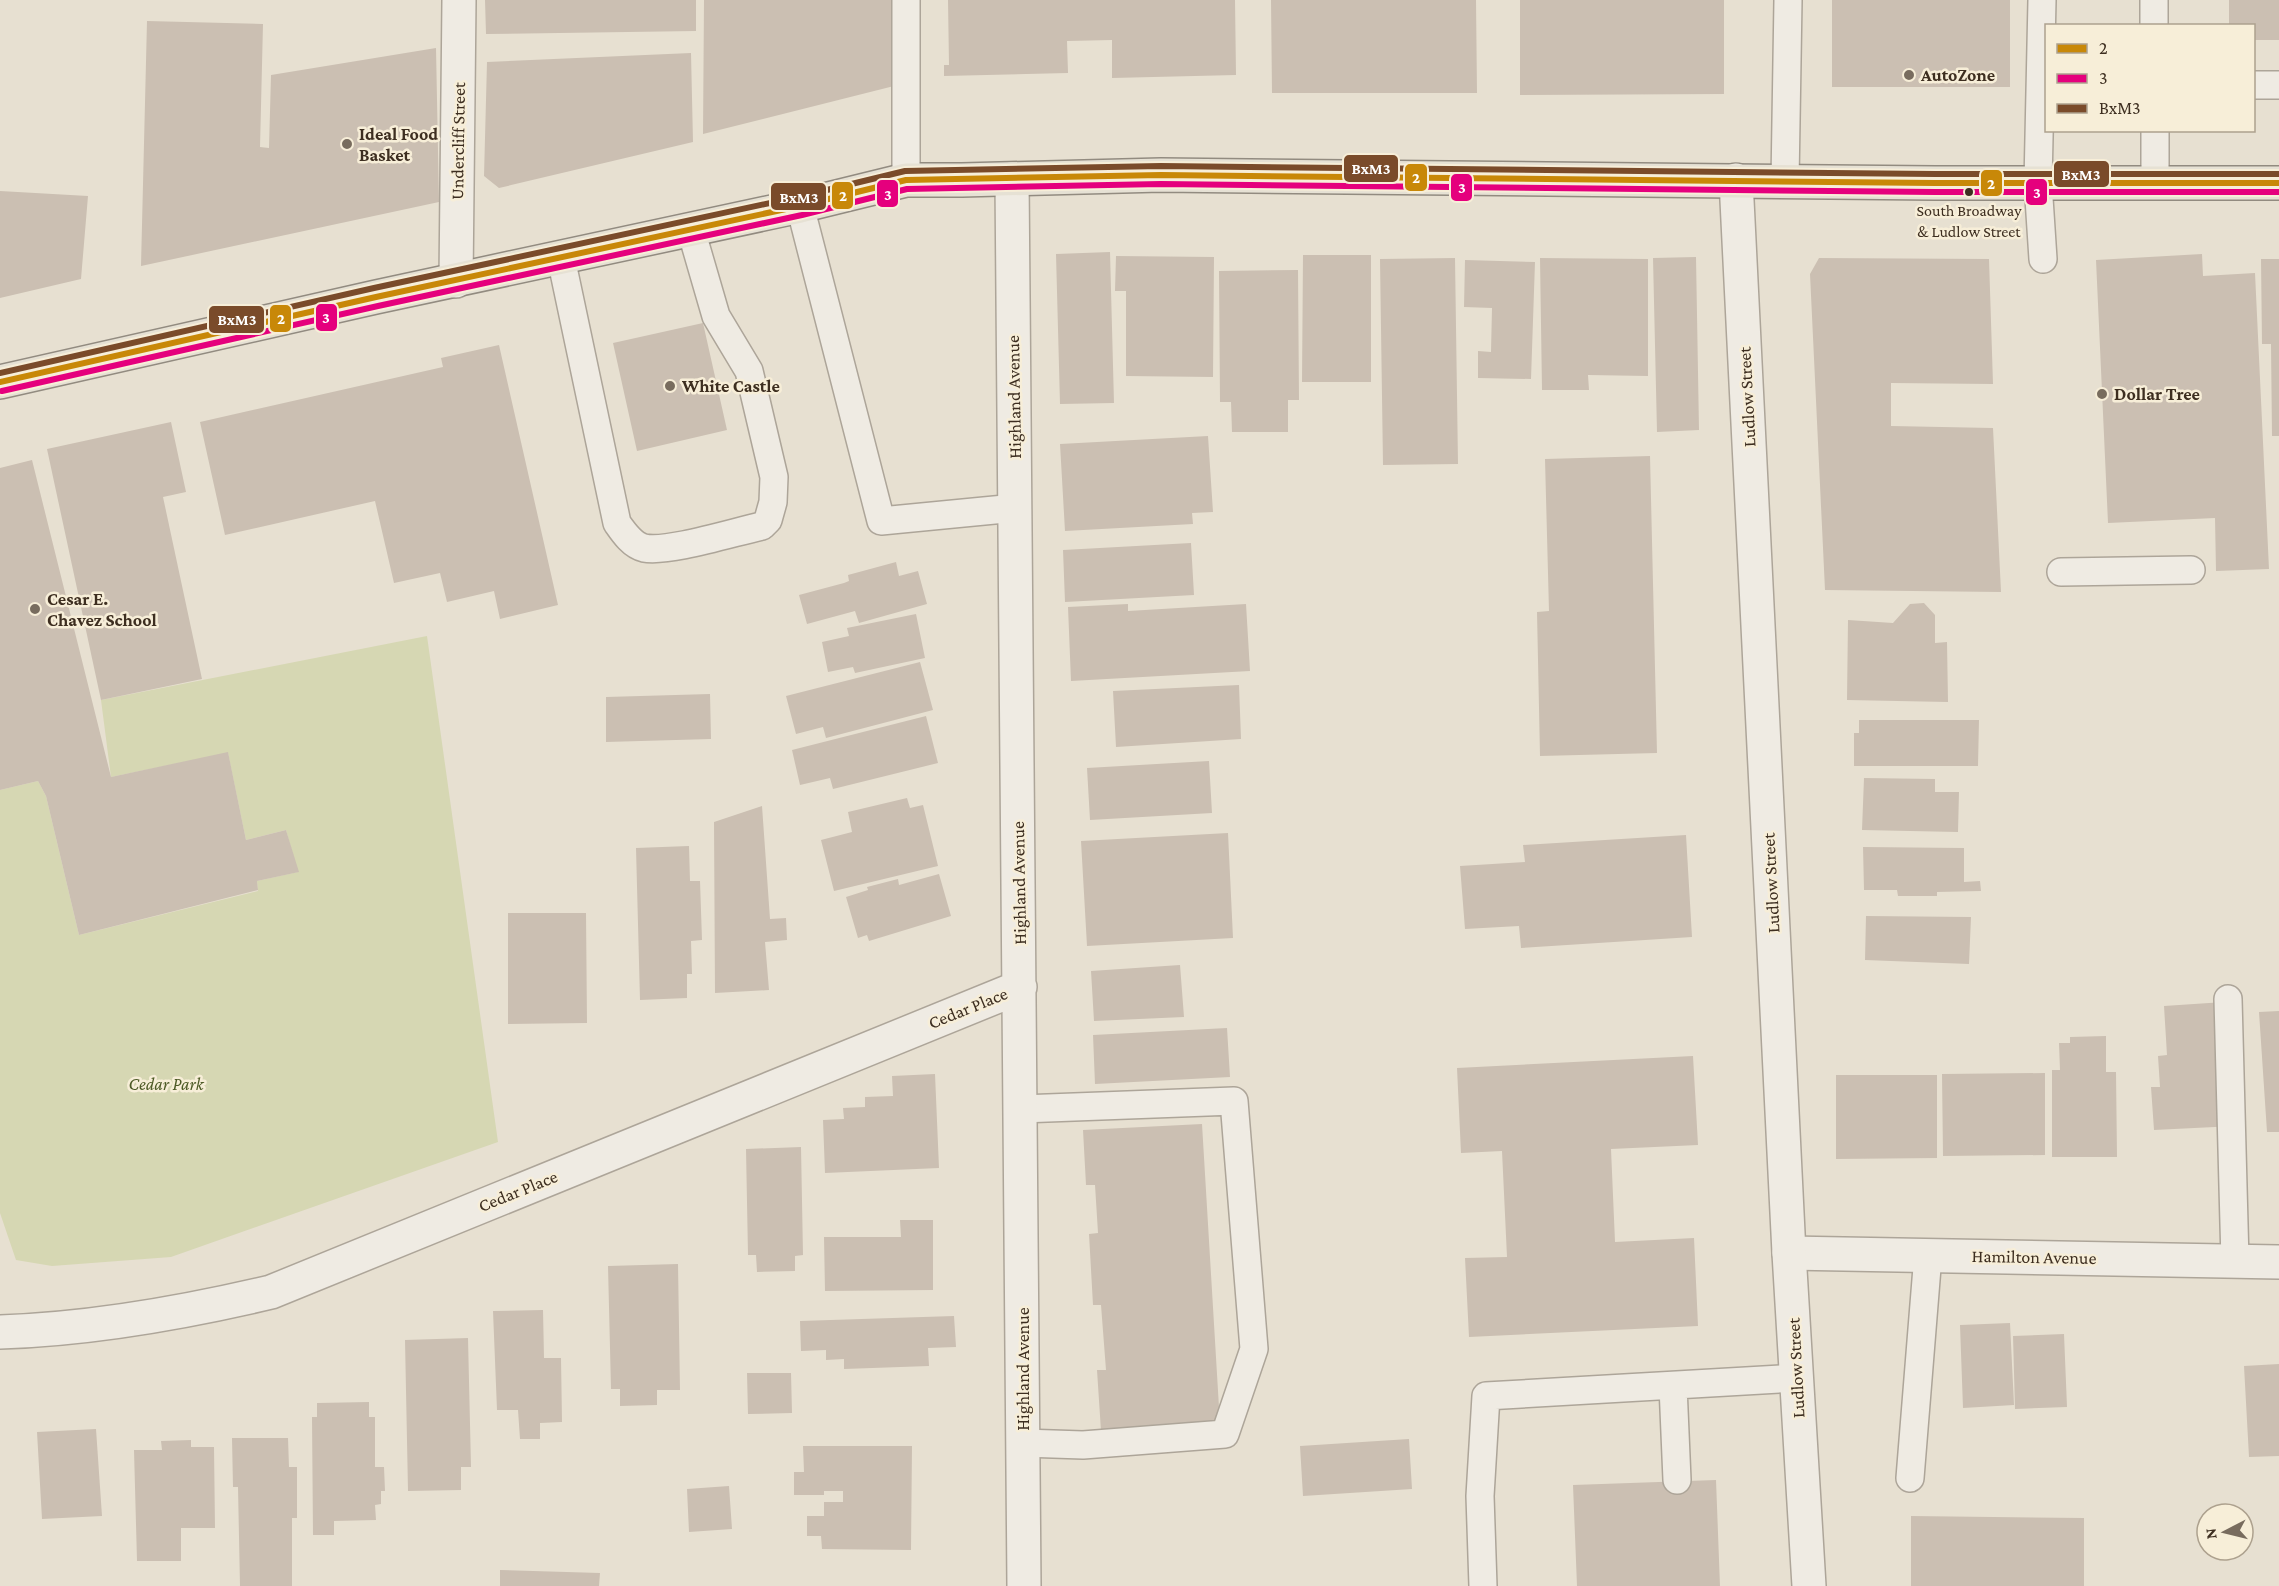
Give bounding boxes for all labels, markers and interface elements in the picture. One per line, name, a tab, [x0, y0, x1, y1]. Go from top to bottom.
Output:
legend	[2045, 24, 2255, 132]
text: 2	[2099, 38, 2108, 58]
place label: AutoZone	[1920, 65, 1995, 85]
marker: AutoZone	[1902, 68, 1916, 82]
text: 3	[2099, 68, 2108, 88]
street label: Undercliff Street	[447, 81, 469, 200]
text: BxM3	[2099, 98, 2141, 118]
place label: Ideal Food Basket	[359, 124, 438, 165]
marker: Ideal Food Basket	[340, 137, 354, 151]
line badge: BxM3	[1343, 154, 1399, 183]
text: BxM3	[1351, 160, 1391, 177]
line badge: BxM3	[2053, 160, 2110, 188]
line badge: 2	[1404, 163, 1428, 192]
text: BxM3	[2061, 166, 2101, 183]
text: 2	[1412, 169, 1420, 186]
line badge: 2	[1980, 169, 2003, 197]
line badge: 3	[1450, 173, 1473, 202]
text: 2	[1987, 175, 1995, 192]
line badge: 3	[2025, 178, 2048, 206]
line badge: 3	[876, 179, 899, 208]
text: 3	[1458, 179, 1466, 196]
line badge: 2	[831, 181, 854, 210]
line badge: BxM3	[770, 182, 827, 211]
text: 3	[2033, 184, 2041, 201]
text: 3	[884, 186, 892, 203]
marker: South Broadway & Ludlow Street	[1963, 186, 1975, 198]
text: 2	[839, 187, 847, 204]
text: BxM3	[779, 189, 819, 206]
place label: South Broadway & Ludlow Street	[1916, 202, 2022, 240]
line badge: 3	[315, 303, 338, 332]
line badge: 2	[269, 304, 292, 333]
line badge: BxM3	[208, 305, 265, 334]
text: 3	[322, 309, 330, 326]
text: 2	[277, 310, 285, 327]
text: BxM3	[217, 311, 257, 328]
street label: Highland Avenue	[1003, 335, 1025, 459]
street label: Ludlow Street	[1734, 345, 1760, 448]
place label: White Castle	[681, 376, 780, 396]
marker: White Castle	[663, 379, 677, 393]
place label: Dollar Tree	[2114, 384, 2200, 404]
marker: Dollar Tree	[2095, 387, 2109, 401]
place label: Cesar E. Chavez School	[47, 589, 157, 630]
marker: Cesar E. Chavez School	[28, 602, 42, 616]
street label: Highland Avenue	[1008, 821, 1030, 945]
street label: Ludlow Street	[1758, 831, 1784, 934]
street label: Cedar Place	[926, 983, 1010, 1033]
park label: Cedar Park	[128, 1074, 205, 1094]
street label: Cedar Place	[476, 1166, 560, 1216]
street label: Hamilton Avenue	[1971, 1246, 2097, 1268]
street label: Highland Avenue	[1013, 1307, 1033, 1431]
street label: Ludlow Street	[1783, 1316, 1809, 1419]
north arrow	[2195, 1502, 2255, 1562]
text: N	[2201, 1527, 2220, 1540]

